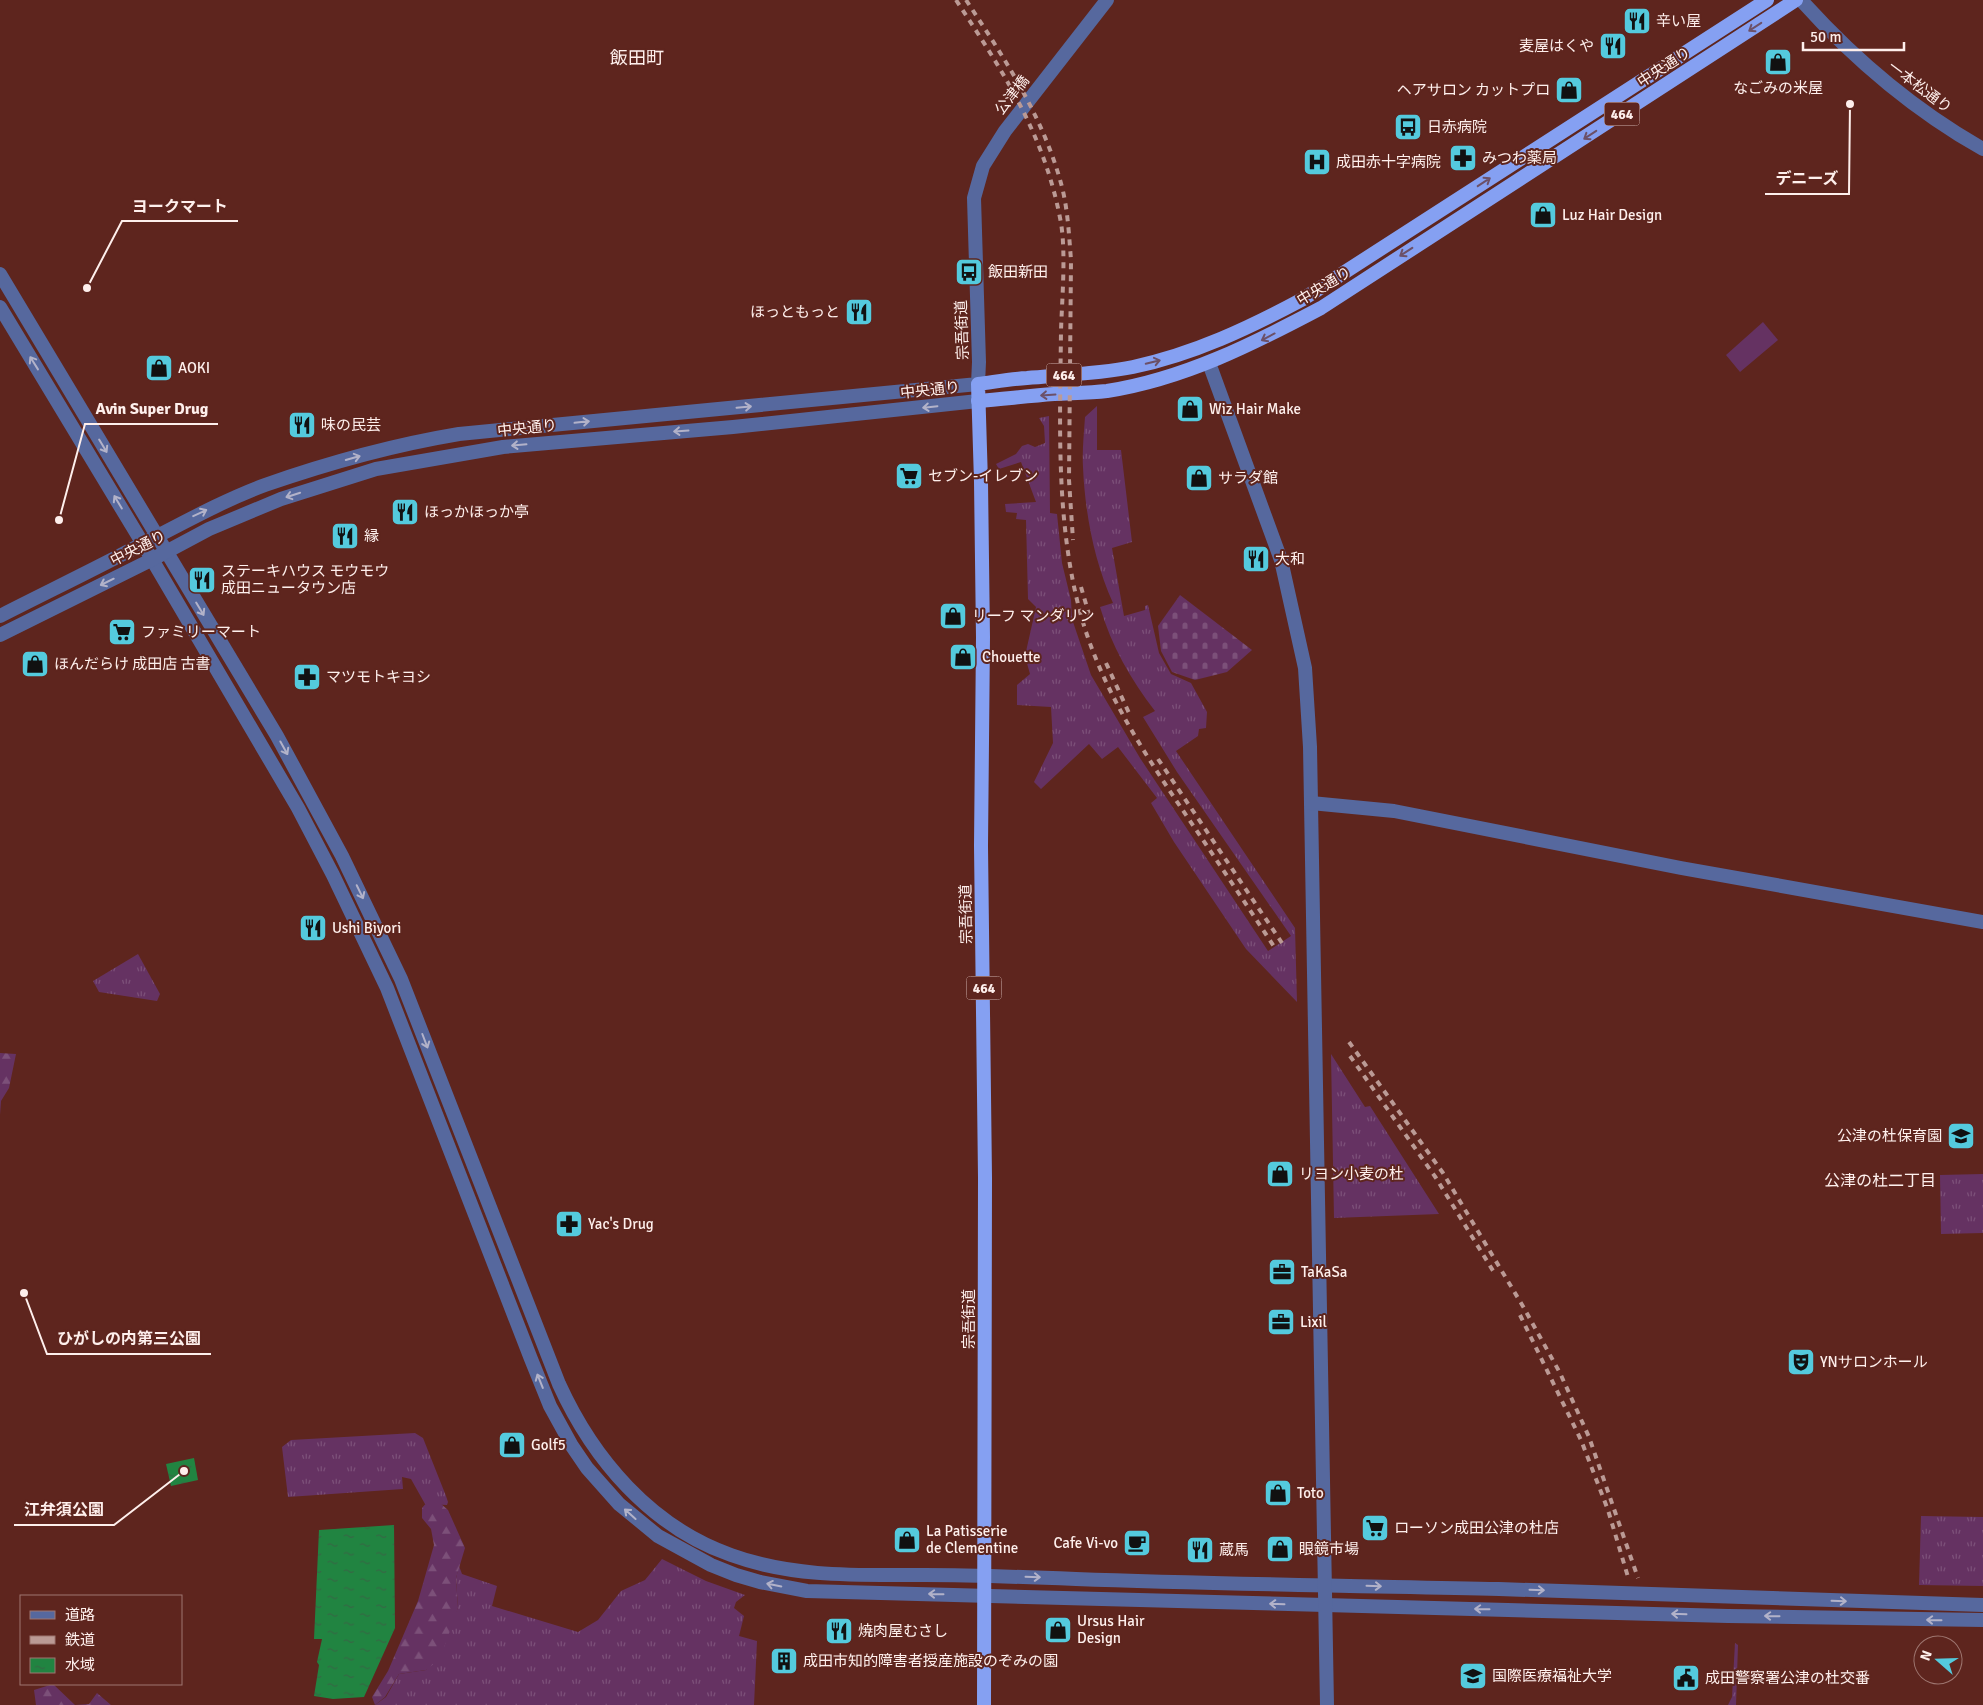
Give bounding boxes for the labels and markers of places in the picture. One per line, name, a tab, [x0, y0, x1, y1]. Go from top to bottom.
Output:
restaurant icon: 辛い屋	[1622, 6, 1652, 36]
place label: 辛い屋	[1656, 12, 1701, 30]
restaurant icon: 麦屋はくや	[1598, 31, 1628, 61]
place label: 麦屋はくや	[1519, 37, 1594, 55]
shop icon: なごみの米屋	[1763, 47, 1793, 77]
shop icon: ヘアサロン カットプロ	[1554, 75, 1584, 105]
place label: なごみの米屋	[1733, 79, 1823, 97]
place label: ヘアサロン カットプロ	[1397, 81, 1550, 99]
bus stop icon: 日赤病院	[1393, 112, 1423, 142]
place label: 日赤病院	[1427, 118, 1487, 136]
pharmacy icon: みつわ薬局	[1448, 143, 1478, 173]
hospital icon: 成田赤十字病院	[1302, 147, 1332, 177]
place label: みつわ薬局	[1482, 149, 1557, 167]
place label: 成田赤十字病院	[1336, 153, 1441, 171]
callout: デニーズ	[1765, 163, 1849, 194]
callout: ヨークマート	[122, 190, 238, 221]
shop icon: Luz Hair Design	[1528, 200, 1558, 230]
place label: Luz Hair Design	[1562, 206, 1662, 224]
bus stop icon: 飯田新田	[954, 257, 984, 287]
place label: 飯田新田	[988, 263, 1048, 281]
restaurant icon: ほっともっと	[844, 297, 874, 327]
place label: ほっともっと	[750, 303, 840, 321]
shop icon: AOKI	[144, 353, 174, 383]
place label: AOKI	[178, 359, 210, 377]
callout: Avin Super Drug	[85, 393, 218, 424]
shop icon: Wiz Hair Make	[1175, 394, 1205, 424]
place label: Wiz Hair Make	[1209, 400, 1301, 418]
restaurant icon: 味の民芸	[287, 410, 317, 440]
place label: 味の民芸	[321, 416, 381, 434]
supermarket icon: セブン-イレブン	[894, 461, 924, 491]
shop icon: サラダ館	[1184, 463, 1214, 493]
place label: セブン-イレブン	[928, 467, 1038, 485]
place label: サラダ館	[1218, 469, 1278, 487]
restaurant icon: ほっかほっか亭	[390, 497, 420, 527]
place label: ほっかほっか亭	[424, 503, 529, 521]
restaurant icon: 縁	[330, 521, 360, 551]
place label: 縁	[364, 527, 379, 545]
restaurant icon: 大和	[1241, 544, 1271, 574]
place label: 大和	[1275, 550, 1305, 568]
place label: ステーキハウス モウモウ 成田ニュータウン店	[221, 562, 389, 597]
restaurant icon: ステーキハウス モウモウ 成田ニュータウン店	[187, 565, 217, 595]
shop icon: リーフ マンダリン	[938, 601, 968, 631]
place label: リーフ マンダリン	[972, 607, 1094, 625]
supermarket icon: ファミリーマート	[107, 617, 137, 647]
place label: ファミリーマート	[141, 623, 261, 641]
shop icon: Chouette	[948, 642, 978, 672]
place label: Chouette	[982, 648, 1041, 666]
shop icon: ほんだらけ 成田店 古書	[20, 649, 50, 679]
place label: ほんだらけ 成田店 古書	[54, 655, 211, 673]
pharmacy icon: マツモトキヨシ	[292, 662, 322, 692]
place label: マツモトキヨシ	[326, 668, 431, 686]
restaurant icon: Ushi Biyori	[298, 913, 328, 943]
place label: Ushi Biyori	[332, 919, 401, 937]
school or university icon: 公津の杜保育園	[1946, 1121, 1976, 1151]
place label: 公津の杜保育園	[1837, 1127, 1942, 1145]
shop icon: リヨン小麦の杜	[1265, 1159, 1295, 1189]
place label: リヨン小麦の杜	[1299, 1165, 1404, 1183]
pharmacy icon: Yac's Drug	[554, 1209, 584, 1239]
place label: Yac's Drug	[588, 1215, 654, 1233]
office icon: TaKaSa	[1267, 1257, 1297, 1287]
place label: TaKaSa	[1301, 1263, 1347, 1281]
office icon: Lixil	[1266, 1307, 1296, 1337]
place label: Lixil	[1300, 1313, 1327, 1331]
callout: ひがしの内第三公園	[47, 1323, 211, 1354]
theatre icon: YNサロンホール	[1786, 1347, 1816, 1377]
place label: YNサロンホール	[1820, 1353, 1928, 1371]
shop icon: Golf5	[497, 1430, 527, 1460]
place label: Golf5	[531, 1436, 566, 1454]
shop icon: Toto	[1263, 1478, 1293, 1508]
place label: Toto	[1297, 1484, 1324, 1502]
callout: 江弁須公園	[14, 1494, 114, 1525]
supermarket icon: ローソン成田公津の杜店	[1360, 1513, 1390, 1543]
place label: ローソン成田公津の杜店	[1394, 1519, 1559, 1537]
place label: La Patisserie de Clementine	[926, 1522, 1018, 1557]
shop icon: La Patisserie de Clementine	[892, 1525, 922, 1555]
cafe icon: Cafe Vi-vo	[1122, 1528, 1152, 1558]
place label: Cafe Vi-vo	[1053, 1534, 1118, 1552]
shop icon: 眼鏡市場	[1265, 1534, 1295, 1564]
restaurant icon: 蔵馬	[1185, 1535, 1215, 1565]
place label: 眼鏡市場	[1299, 1540, 1359, 1558]
place label: 蔵馬	[1219, 1541, 1249, 1559]
place label: Ursus Hair Design	[1077, 1612, 1145, 1647]
shop icon: Ursus Hair Design	[1043, 1615, 1073, 1645]
restaurant icon: 焼肉屋むさし	[824, 1616, 854, 1646]
place label: 焼肉屋むさし	[858, 1622, 948, 1640]
building icon: 成田市知的障害者授産施設のぞみの園	[769, 1646, 799, 1676]
place label: 成田市知的障害者授産施設のぞみの園	[803, 1652, 1058, 1670]
school or university icon: 国際医療福祉大学	[1458, 1661, 1488, 1691]
public building icon: 成田警察署公津の杜交番	[1671, 1663, 1701, 1693]
place label: 国際医療福祉大学	[1492, 1667, 1612, 1685]
place label: 成田警察署公津の杜交番	[1705, 1669, 1870, 1687]

